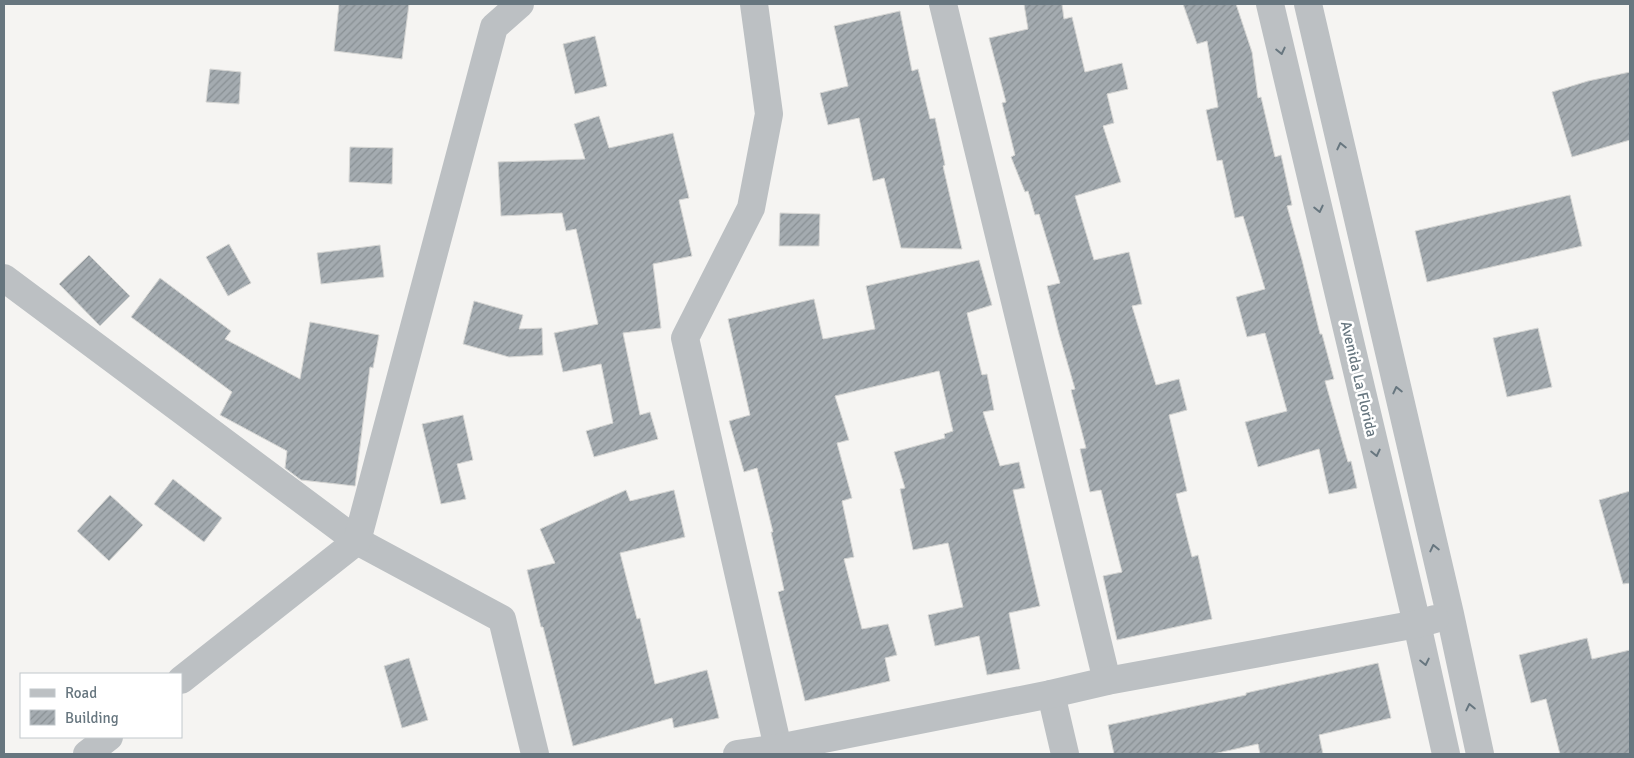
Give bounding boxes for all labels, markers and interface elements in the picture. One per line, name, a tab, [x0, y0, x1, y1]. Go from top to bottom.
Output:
one-way arrow	[1275, 47, 1286, 56]
one-way arrow	[1336, 142, 1347, 151]
one-way arrow	[1313, 205, 1324, 214]
street label: Avenida La Florida	[1337, 319, 1381, 439]
one-way arrow	[1392, 385, 1403, 394]
one-way arrow	[1370, 448, 1381, 457]
one-way arrow	[1429, 544, 1440, 552]
one-way arrow	[1420, 657, 1430, 666]
legend	[20, 673, 182, 738]
text: Road	[65, 684, 97, 702]
one-way arrow	[1465, 702, 1475, 711]
text: Building	[65, 709, 119, 727]

